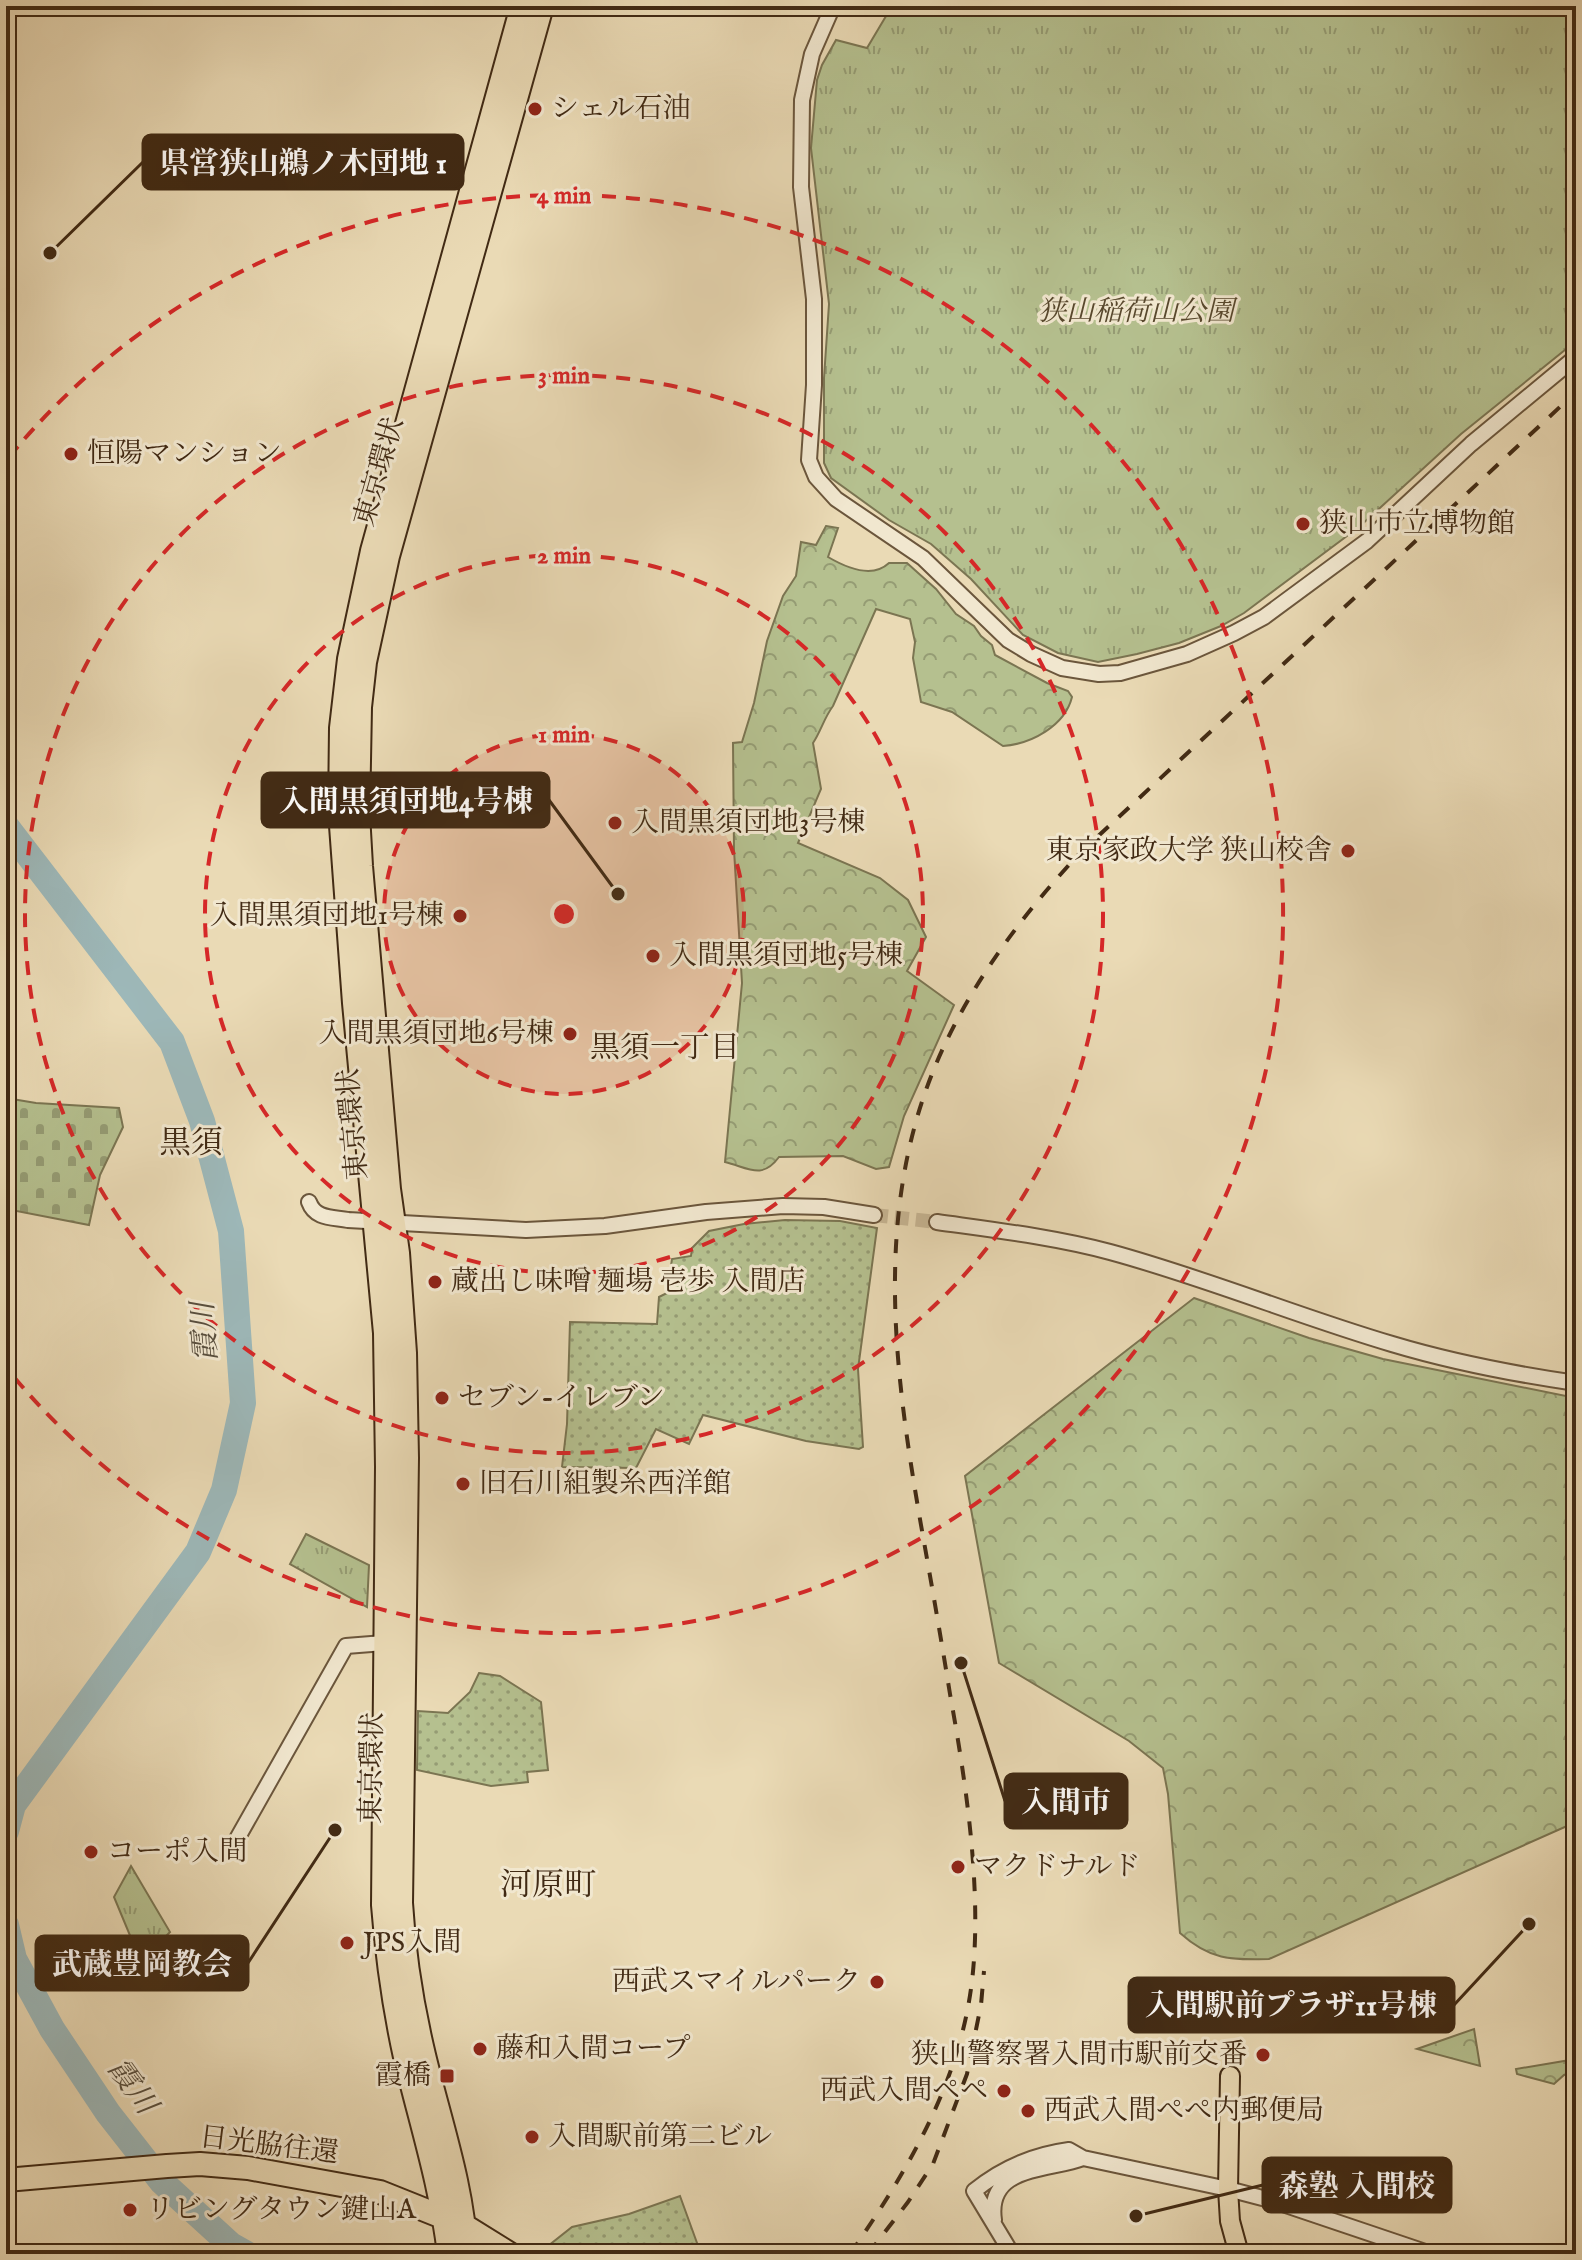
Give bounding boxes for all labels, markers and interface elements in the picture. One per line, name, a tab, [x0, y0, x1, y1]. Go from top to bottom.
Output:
place label: シェル石油	[551, 92, 690, 127]
marker: シェル石油	[526, 100, 544, 118]
callout: 県営狭山鵜ノ木団地 1	[143, 135, 463, 189]
text: 県営狭山鵜ノ木団地 1	[159, 146, 447, 184]
text: 4 min	[537, 181, 592, 212]
park label: 狭山稲荷山公園	[1038, 295, 1238, 330]
text: 3 min	[538, 361, 590, 392]
street label: 東京環状	[348, 413, 412, 531]
place label: 恒陽マンション	[87, 437, 282, 472]
marker: 恒陽マンション	[62, 445, 80, 463]
place label: 狭山市立博物館	[1319, 507, 1515, 542]
marker: 狭山市立博物館	[1294, 515, 1312, 533]
text: 2 min	[537, 541, 591, 572]
text: 1 min	[538, 720, 590, 751]
callout: 入間黒須団地4号棟	[262, 773, 549, 827]
text: 入間黒須団地4号棟	[279, 784, 533, 822]
place label: 入間黒須団地3号棟	[631, 806, 865, 841]
marker: 入間黒須団地3号棟	[606, 814, 624, 832]
place label: 東京家政大学 狭山校舎	[1046, 834, 1332, 869]
marker: 東京家政大学 狭山校舎	[1339, 842, 1357, 860]
place label: 入間黒須団地1号棟	[210, 899, 444, 934]
centre of rings	[550, 900, 578, 928]
marker: 入間黒須団地1号棟	[451, 907, 469, 925]
place label: 入間黒須団地5号棟	[669, 939, 903, 974]
marker: 入間黒須団地5号棟	[644, 947, 662, 965]
place label: 入間黒須団地6号棟	[318, 1017, 554, 1052]
marker: 入間黒須団地6号棟	[561, 1025, 579, 1043]
district label: 黒須一丁目	[590, 1030, 740, 1068]
street label: 東京環状	[332, 1067, 376, 1181]
district label: 黒須	[159, 1124, 223, 1165]
place label: 蔵出し味噌 麺場 壱歩 入間店	[451, 1265, 805, 1300]
marker: 蔵出し味噌 麺場 壱歩 入間店	[426, 1273, 444, 1291]
water label: 霞川	[185, 1298, 227, 1363]
place label: セブン-イレブン	[458, 1381, 665, 1416]
marker: セブン-イレブン	[433, 1389, 451, 1407]
place label: 旧石川組製糸西洋館	[479, 1467, 731, 1502]
marker: 旧石川組製糸西洋館	[454, 1475, 472, 1493]
street label: 東京環状	[355, 1712, 391, 1824]
callout: 入間市	[1005, 1774, 1127, 1828]
text: 入間市	[1021, 1785, 1111, 1823]
place label: コーポ入間	[107, 1835, 247, 1870]
marker: コーポ入間	[82, 1843, 100, 1861]
place label: マクドナルド	[974, 1850, 1141, 1885]
marker: マクドナルド	[949, 1858, 967, 1876]
district label: 河原町	[500, 1866, 596, 1907]
place label: JPS入間	[360, 1926, 461, 1961]
marker: JPS入間	[338, 1934, 356, 1952]
callout: 武蔵豊岡教会	[36, 1936, 248, 1990]
text: 武蔵豊岡教会	[52, 1947, 232, 1985]
place label: 西武スマイルパーク	[612, 1965, 861, 2000]
marker: 西武スマイルパーク	[868, 1973, 886, 1991]
callout: 入間駅前プラザ11号棟	[1129, 1978, 1454, 2032]
text: 入間駅前プラザ11号棟	[1145, 1988, 1437, 2026]
place label: 藤和入間コープ	[496, 2032, 691, 2067]
place label: 狭山警察署入間市駅前交番	[911, 2038, 1247, 2073]
marker: 藤和入間コープ	[471, 2040, 489, 2058]
marker: 狭山警察署入間市駅前交番	[1254, 2046, 1272, 2064]
water label: 霞川	[98, 2052, 166, 2125]
place label: 霞橋	[375, 2059, 431, 2094]
marker: 霞橋	[438, 2067, 456, 2085]
place label: 西武入間ペペ	[820, 2074, 988, 2109]
marker: 西武入間ペペ	[995, 2082, 1013, 2100]
place label: 西武入間ぺぺ内郵便局	[1044, 2094, 1324, 2129]
marker: 西武入間ぺぺ内郵便局	[1019, 2102, 1037, 2120]
street label: 日光脇往還	[197, 2120, 341, 2172]
place label: 入間駅前第二ビル	[548, 2120, 772, 2155]
marker: 入間駅前第二ビル	[523, 2128, 541, 2146]
callout: 森塾 入間校	[1263, 2158, 1451, 2212]
text: 森塾 入間校	[1279, 2169, 1435, 2207]
place label: リビングタウン鍵山A	[146, 2193, 417, 2228]
marker: リビングタウン鍵山A	[121, 2201, 139, 2219]

